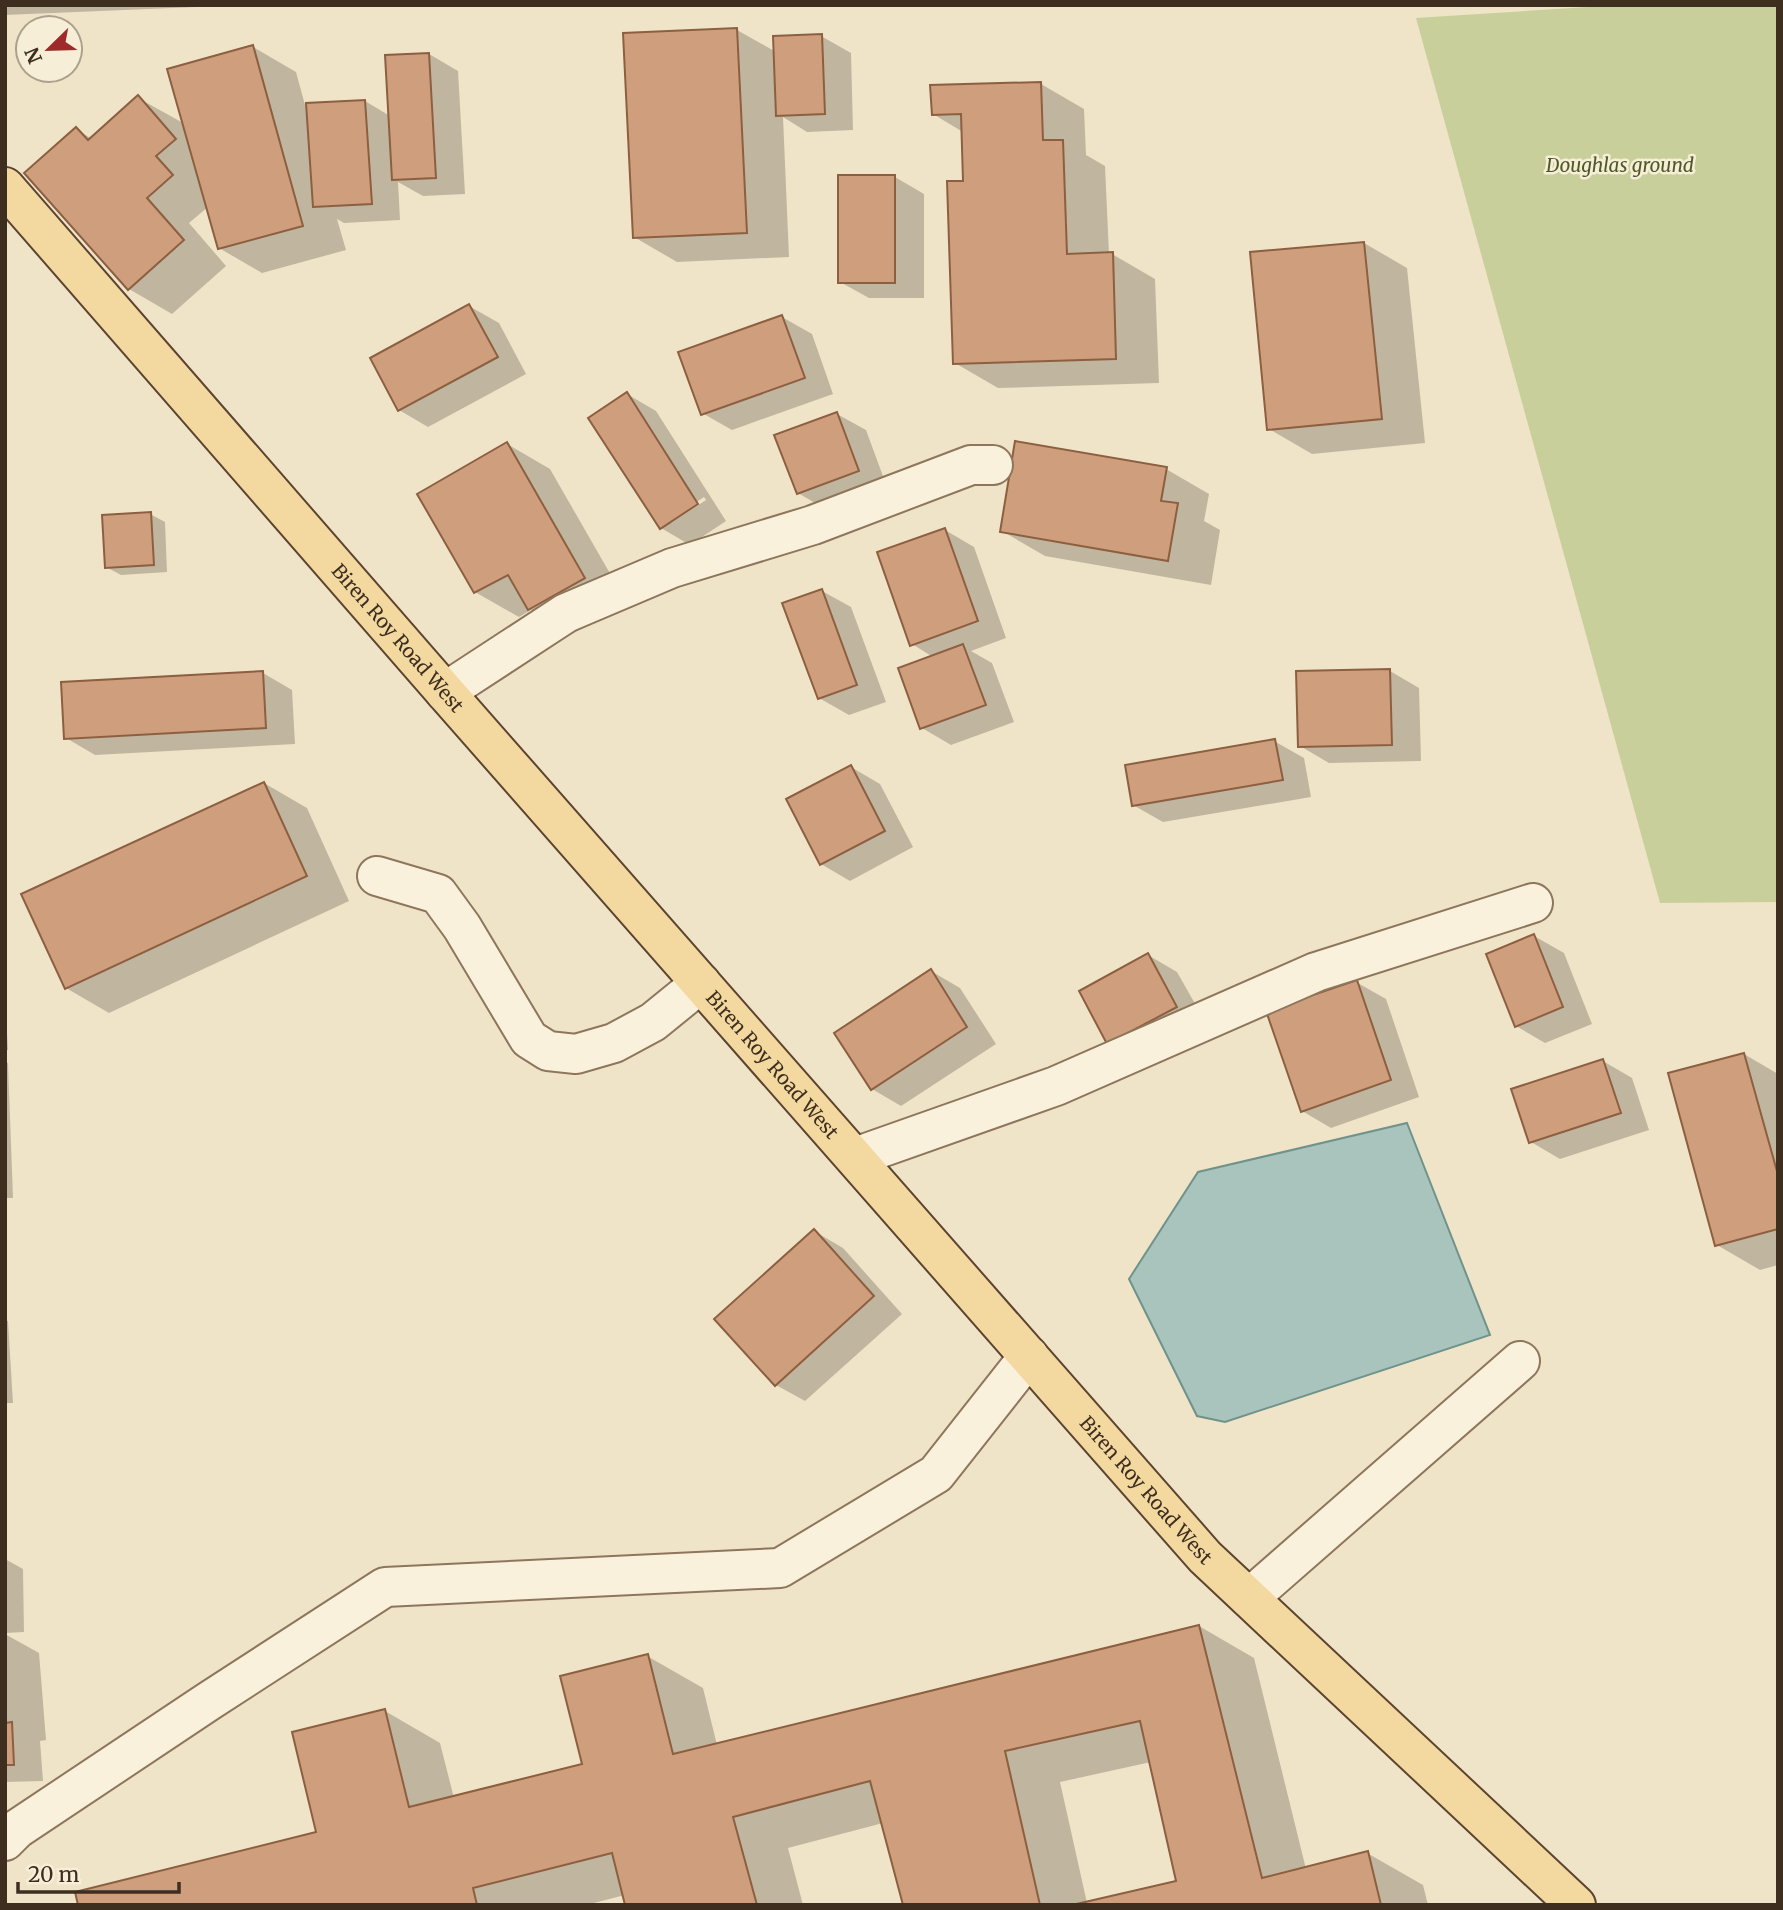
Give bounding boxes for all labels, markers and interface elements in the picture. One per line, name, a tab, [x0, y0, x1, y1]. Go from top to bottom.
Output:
north arrow	[14, 14, 84, 84]
text: N	[19, 44, 47, 67]
park label: Doughlas ground	[1545, 153, 1694, 177]
street label: Biren Roy Road West	[327, 559, 469, 717]
street label: Biren Roy Road West	[701, 986, 844, 1144]
street label: Biren Roy Road West	[1075, 1411, 1218, 1570]
scale bar	[18, 1850, 178, 1894]
text: 20 m	[28, 1861, 80, 1888]

